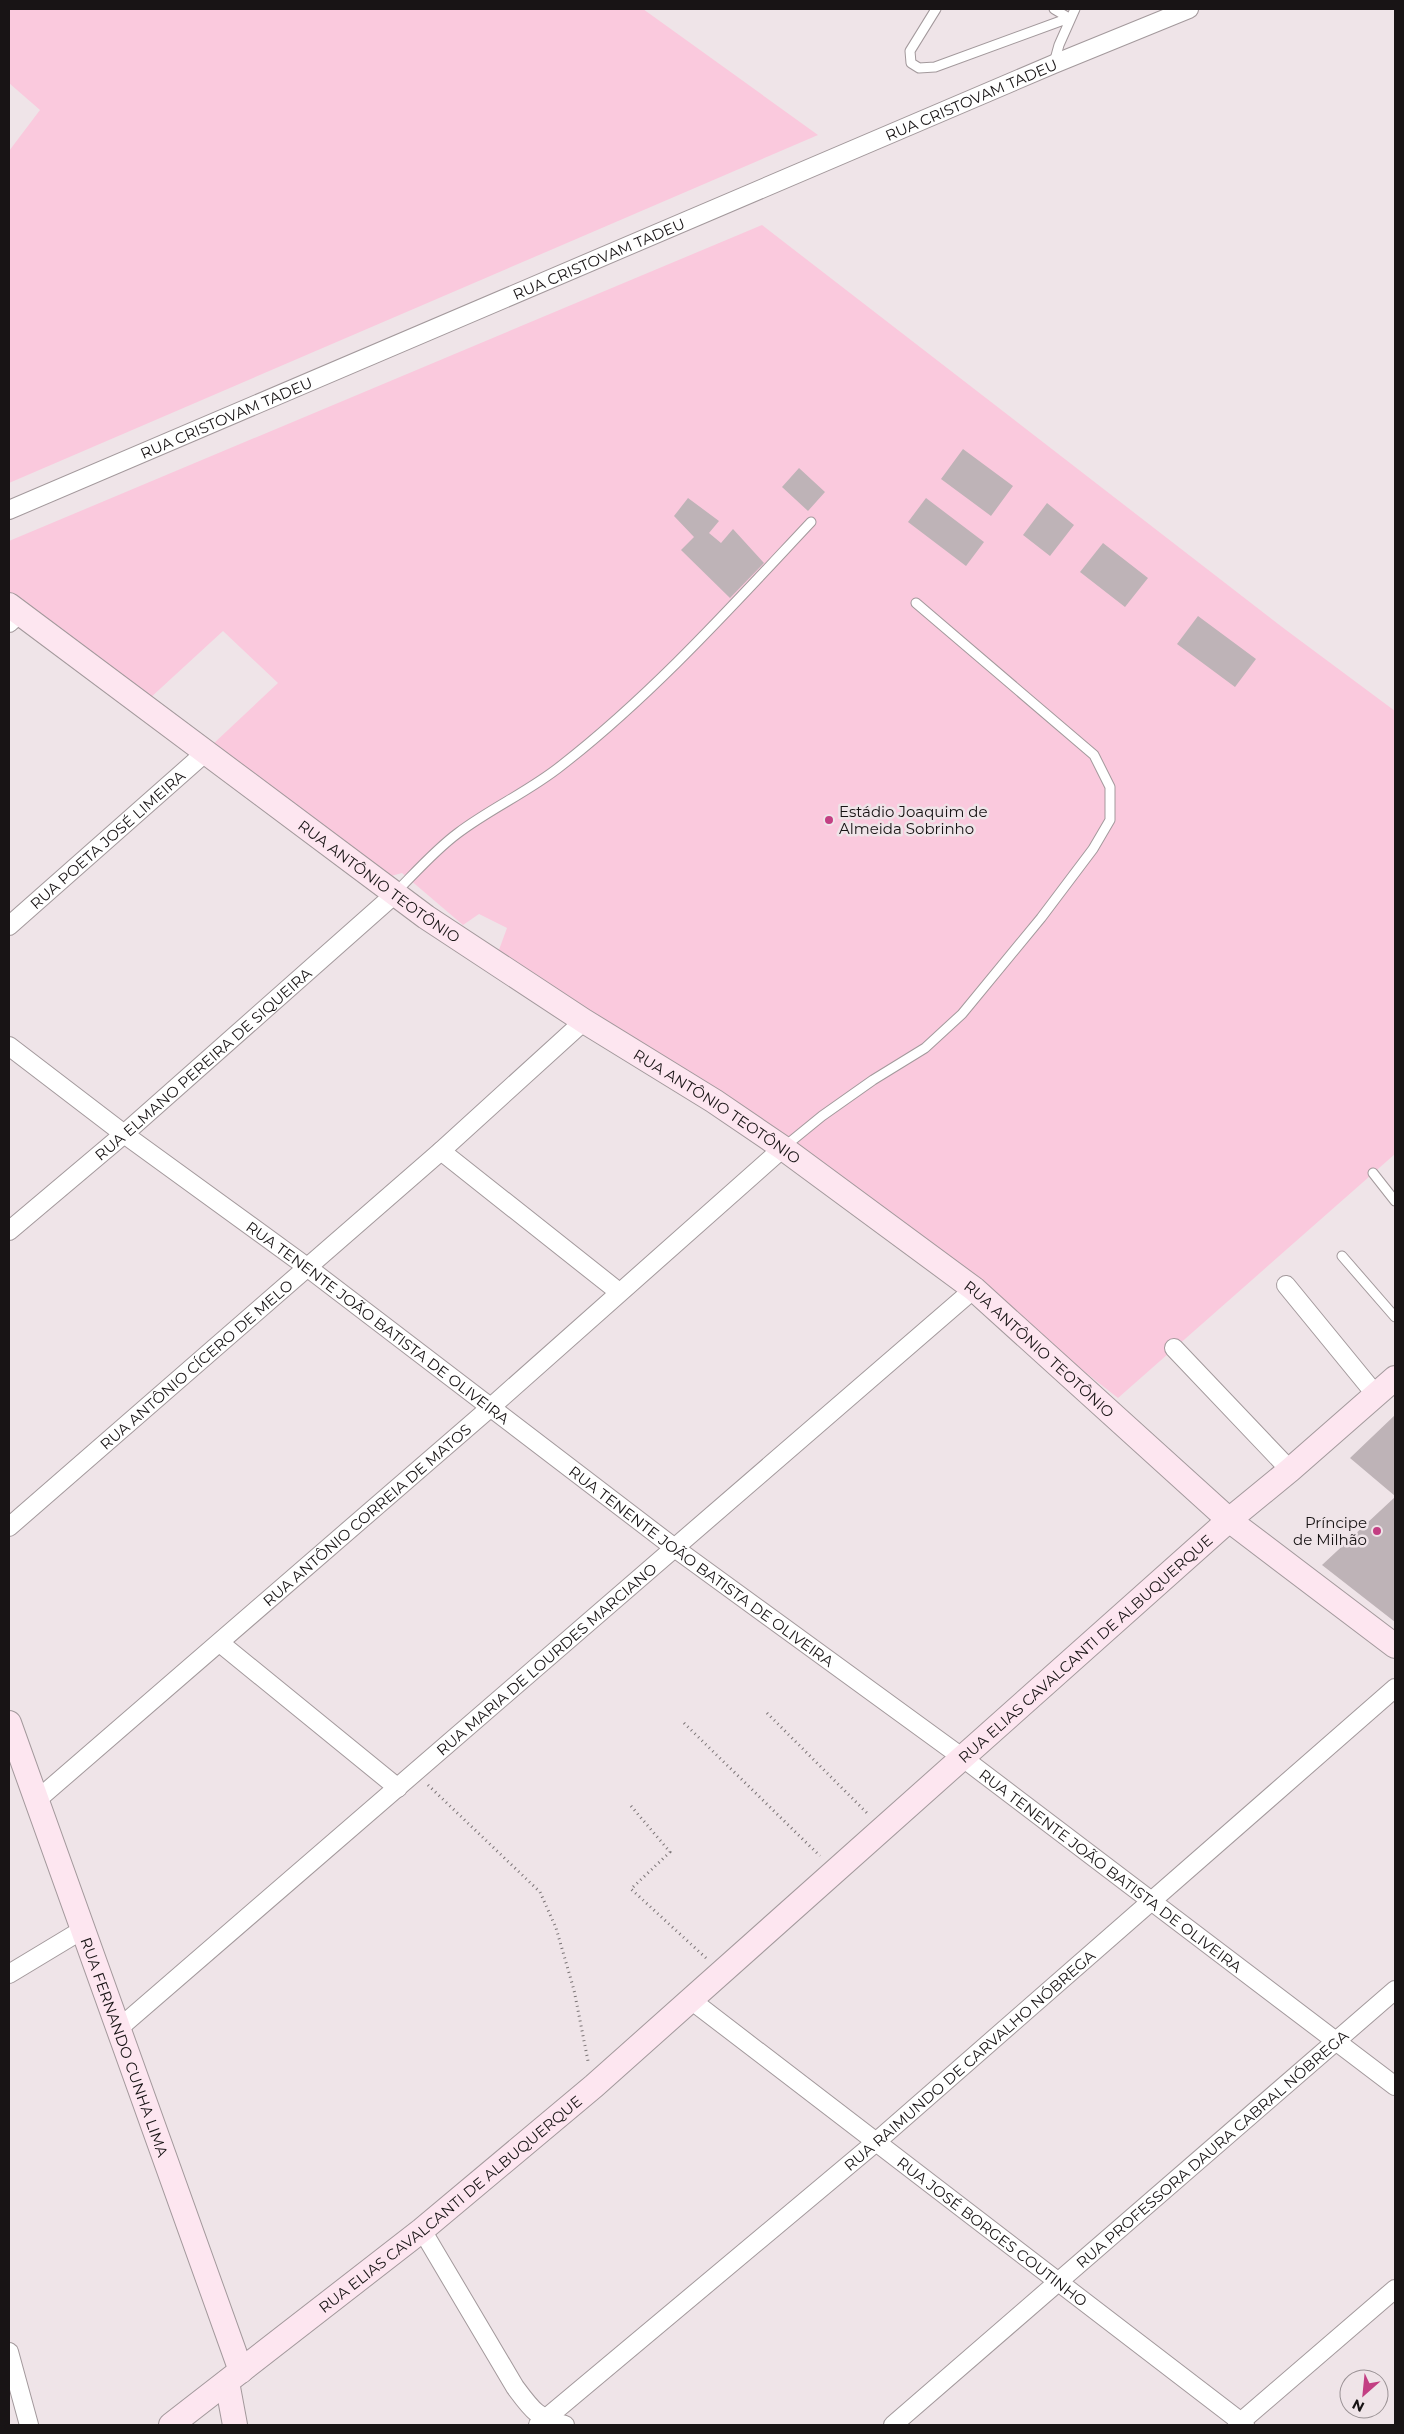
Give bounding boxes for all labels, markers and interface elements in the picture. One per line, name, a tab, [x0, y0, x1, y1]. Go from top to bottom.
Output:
street label: RUA CRISTOVAM TADEU	[882, 54, 1060, 144]
street label: RUA CRISTOVAM TADEU	[510, 213, 687, 303]
street label: RUA CRISTOVAM TADEU	[137, 372, 315, 462]
street label: RUA POETA JOSÉ LIMEIRA	[26, 766, 189, 913]
place label: Estádio Joaquim de Almeida Sobrinho	[839, 802, 988, 838]
marker: Estádio Joaquim de Almeida Sobrinho	[823, 814, 835, 826]
street label: RUA ANTÔNIO TEOTÔNIO	[295, 815, 464, 946]
street label: RUA ELMANO PEREIRA DE SIQUEIRA	[91, 963, 315, 1164]
street label: RUA ANTÔNIO TEOTÔNIO	[630, 1044, 805, 1167]
street label: RUA TENENTE JOÃO BATISTA DE OLIVEIRA	[243, 1217, 514, 1428]
street label: RUA ANTÔNIO CÍCERO DE MELO	[96, 1275, 296, 1453]
street label: RUA ANTÔNIO TEOTÔNIO	[961, 1276, 1119, 1421]
street label: RUA ANTÔNIO CORREIA DE MATOS	[259, 1419, 475, 1610]
street label: RUA TENENTE JOÃO BATISTA DE OLIVEIRA	[565, 1461, 838, 1671]
place label: Príncipe de Milhão	[1293, 1513, 1367, 1549]
marker: Príncipe de Milhão	[1371, 1525, 1383, 1537]
street label: RUA ELIAS CAVALCANTI DE ALBUQUERQUE	[954, 1530, 1216, 1767]
street label: RUA MARIA DE LOURDES MARCIANO	[432, 1558, 660, 1759]
street label: RUA TENENTE JOÃO BATISTA DE OLIVEIRA	[976, 1764, 1246, 1976]
street label: RUA FERNANDO CUNHA LIMA	[77, 1935, 173, 2159]
street label: RUA RAIMUNDO DE CARVALHO NÓBREGA	[840, 1945, 1099, 2174]
street label: RUA PROFESSORA DAURA CABRAL NÓBREGA	[1072, 2025, 1352, 2272]
street label: RUA ELIAS CAVALCANTI DE ALBUQUERQUE	[314, 2091, 585, 2317]
street label: RUA JOSÉ BORGES COUTINHO	[894, 2152, 1091, 2310]
north arrow	[1339, 2369, 1389, 2419]
text: N	[1349, 2395, 1367, 2416]

